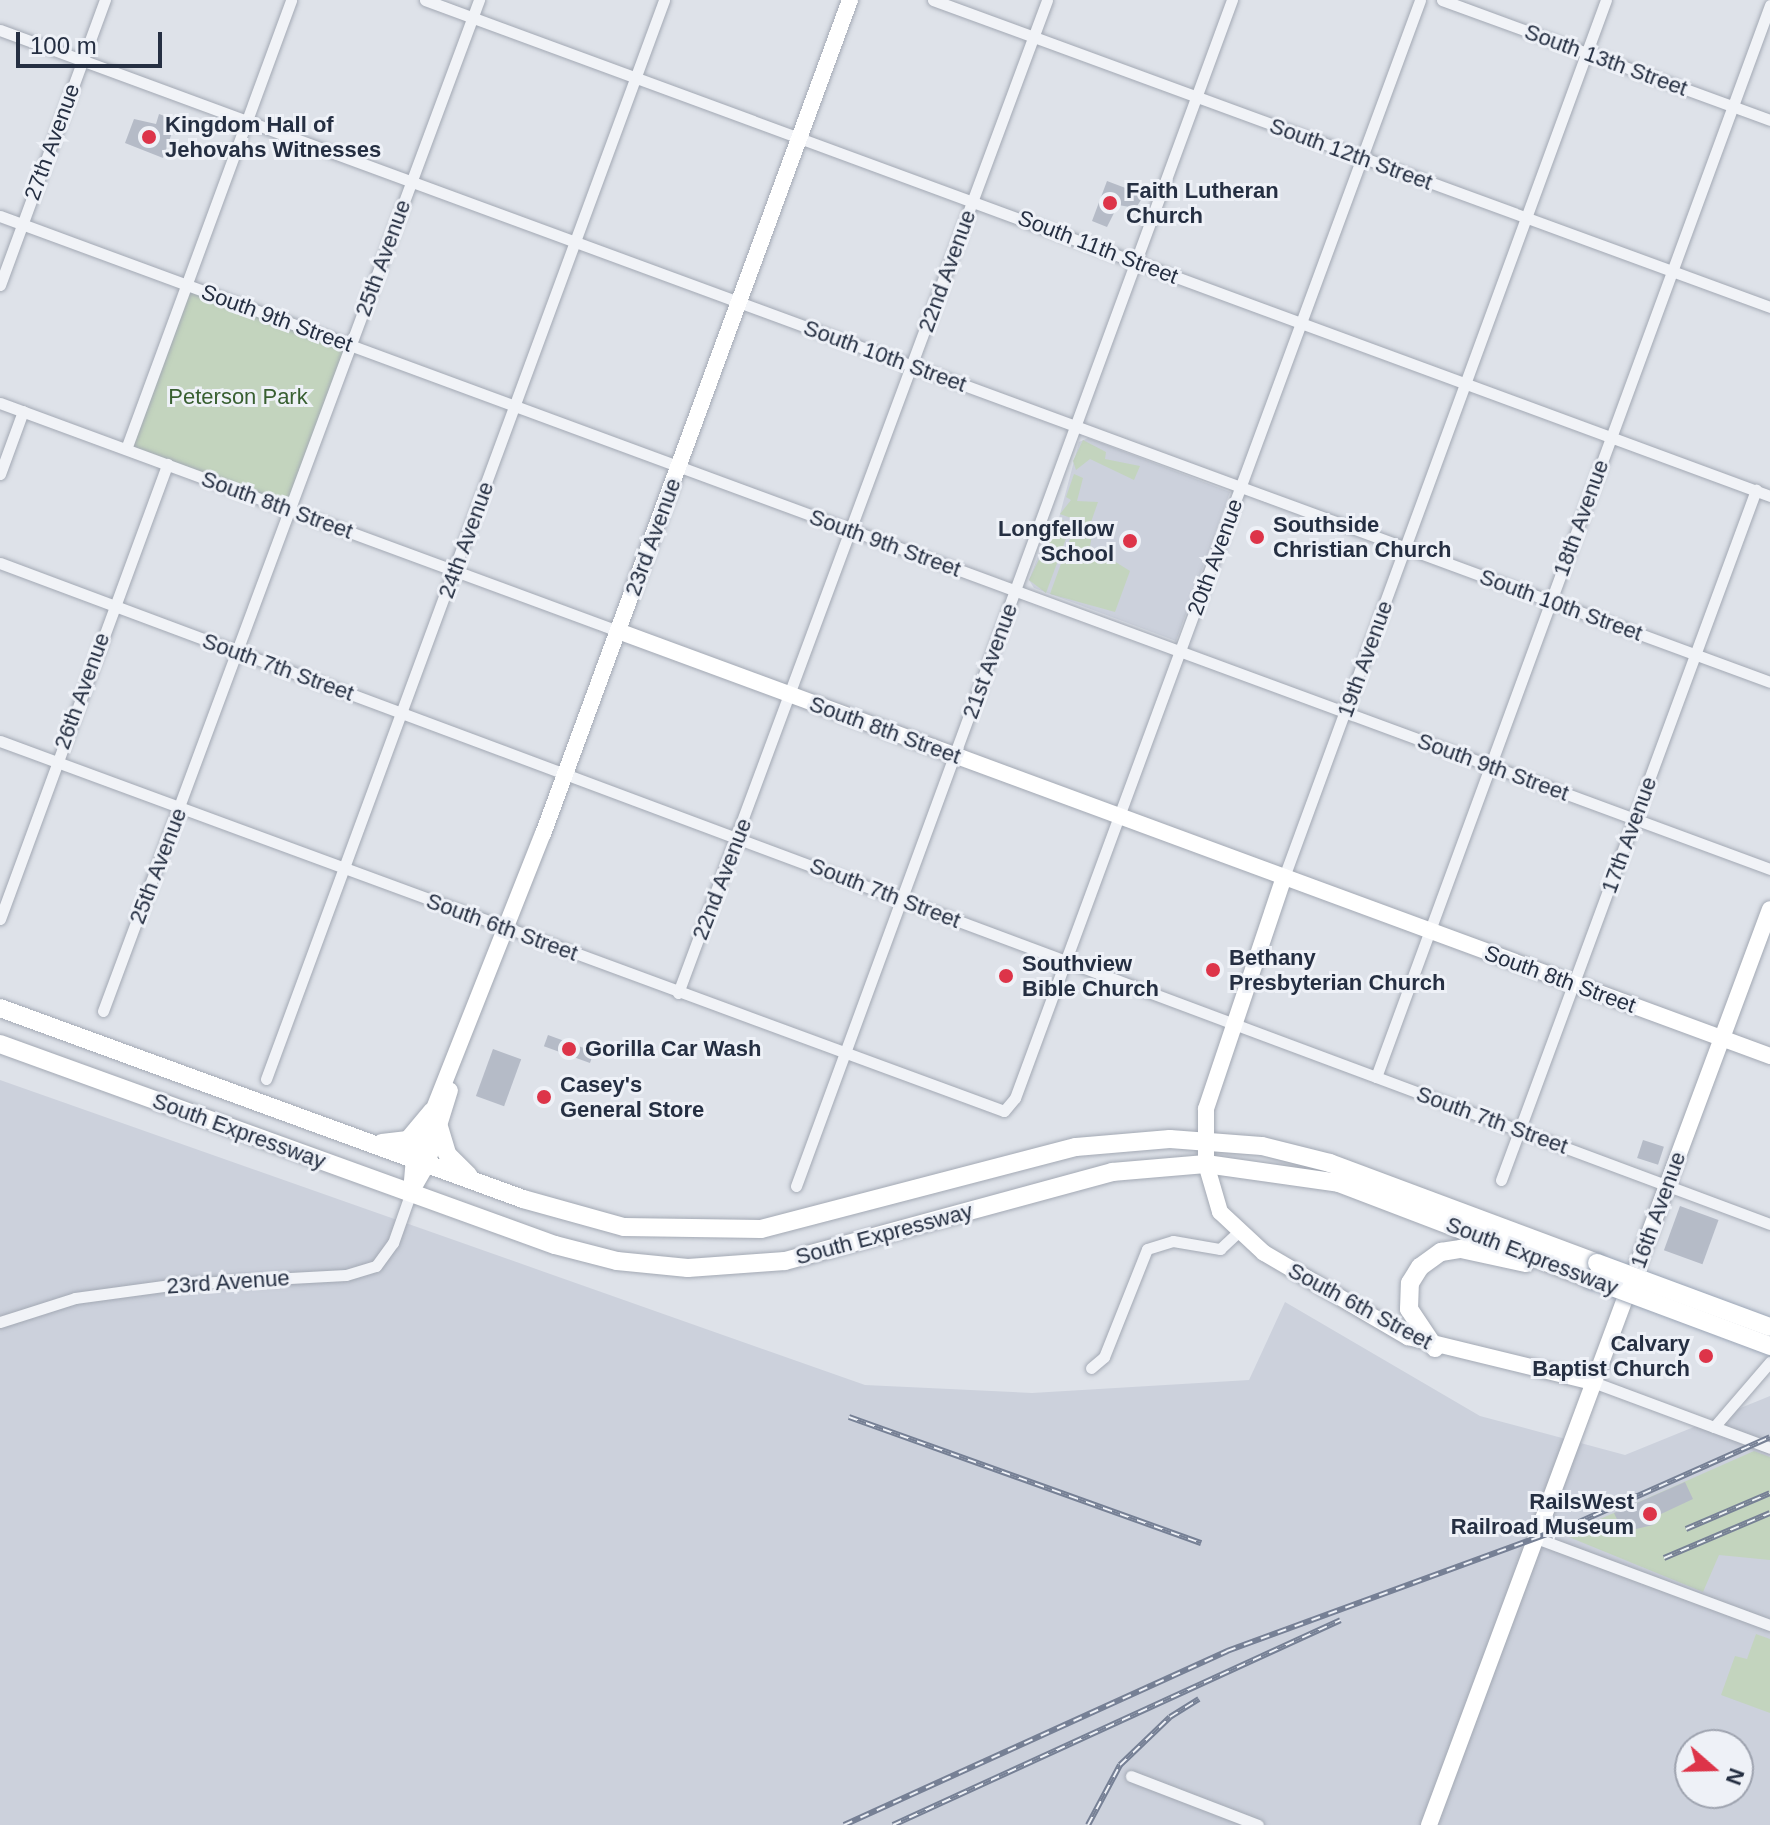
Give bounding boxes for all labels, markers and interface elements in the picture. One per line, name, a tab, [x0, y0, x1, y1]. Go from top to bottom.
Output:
scale bar	[20, 16, 166, 66]
street label: South 13th Street	[1521, 18, 1691, 102]
text: 100 m	[30, 32, 97, 59]
street label: 27th Avenue	[19, 80, 85, 204]
place label: Kingdom Hall of Jehovahs Witnesses	[165, 111, 381, 162]
street label: South 12th Street	[1266, 112, 1436, 196]
marker: Kingdom Hall of Jehovahs Witnesses	[140, 128, 158, 146]
place label: Faith Lutheran Church	[1126, 177, 1279, 228]
marker: Faith Lutheran Church	[1101, 194, 1119, 212]
street label: 25th Avenue	[350, 196, 416, 320]
street label: South 11th Street	[1014, 204, 1182, 290]
street label: 22nd Avenue	[912, 206, 982, 336]
street label: South 9th Street	[198, 278, 356, 358]
street label: South 10th Street	[800, 314, 970, 398]
park label: Peterson Park	[168, 384, 308, 410]
street label: 18th Avenue	[1548, 456, 1614, 580]
street label: South 8th Street	[198, 465, 356, 545]
street label: 23rd Avenue	[619, 474, 687, 600]
street label: 24th Avenue	[433, 478, 499, 602]
street label: 20th Avenue	[1182, 495, 1248, 619]
street label: South 9th Street	[806, 503, 964, 583]
place label: Southside Christian Church	[1273, 511, 1451, 562]
place label: Longfellow School	[998, 515, 1114, 566]
marker: Southside Christian Church	[1248, 528, 1266, 546]
marker: Longfellow School	[1121, 532, 1139, 550]
street label: South 10th Street	[1476, 563, 1646, 647]
street label: 19th Avenue	[1332, 597, 1398, 721]
street label: 21st Avenue	[957, 599, 1023, 723]
street label: South 7th Street	[199, 627, 357, 707]
street label: 26th Avenue	[49, 629, 115, 753]
street label: South 8th Street	[806, 690, 964, 770]
street label: South 9th Street	[1414, 727, 1572, 807]
street label: 17th Avenue	[1596, 773, 1662, 897]
street label: 25th Avenue	[124, 804, 192, 928]
street label: 22nd Avenue	[687, 814, 757, 944]
street label: South 7th Street	[806, 852, 964, 934]
street label: South 6th Street	[423, 887, 581, 967]
street label: South 8th Street	[1481, 939, 1639, 1019]
place label: Bethany Presbyterian Church	[1229, 944, 1445, 996]
place label: Southview Bible Church	[1022, 950, 1159, 1002]
marker: Bethany Presbyterian Church	[1204, 961, 1222, 979]
marker: Southview Bible Church	[997, 967, 1015, 985]
place label: Gorilla Car Wash	[585, 1036, 761, 1062]
marker: Gorilla Car Wash	[560, 1040, 578, 1058]
place label: Casey's General Store	[560, 1071, 704, 1122]
street label: South 7th Street	[1413, 1080, 1571, 1160]
street label: South Expressway	[149, 1087, 329, 1175]
marker: Casey's General Store	[535, 1088, 553, 1106]
street label: 16th Avenue	[1625, 1148, 1691, 1272]
street label: South Expressway	[793, 1198, 975, 1270]
street label: South Expressway	[1442, 1211, 1622, 1301]
street label: South 6th Street	[1284, 1257, 1436, 1355]
street label: 23rd Avenue	[165, 1264, 291, 1300]
place label: Calvary Baptist Church	[1532, 1330, 1690, 1382]
marker: Calvary Baptist Church	[1697, 1347, 1715, 1365]
place label: RailsWest Railroad Museum	[1451, 1488, 1634, 1540]
marker: RailsWest Railroad Museum	[1641, 1505, 1659, 1523]
north arrow	[1674, 1729, 1754, 1809]
text: N	[1721, 1765, 1750, 1788]

